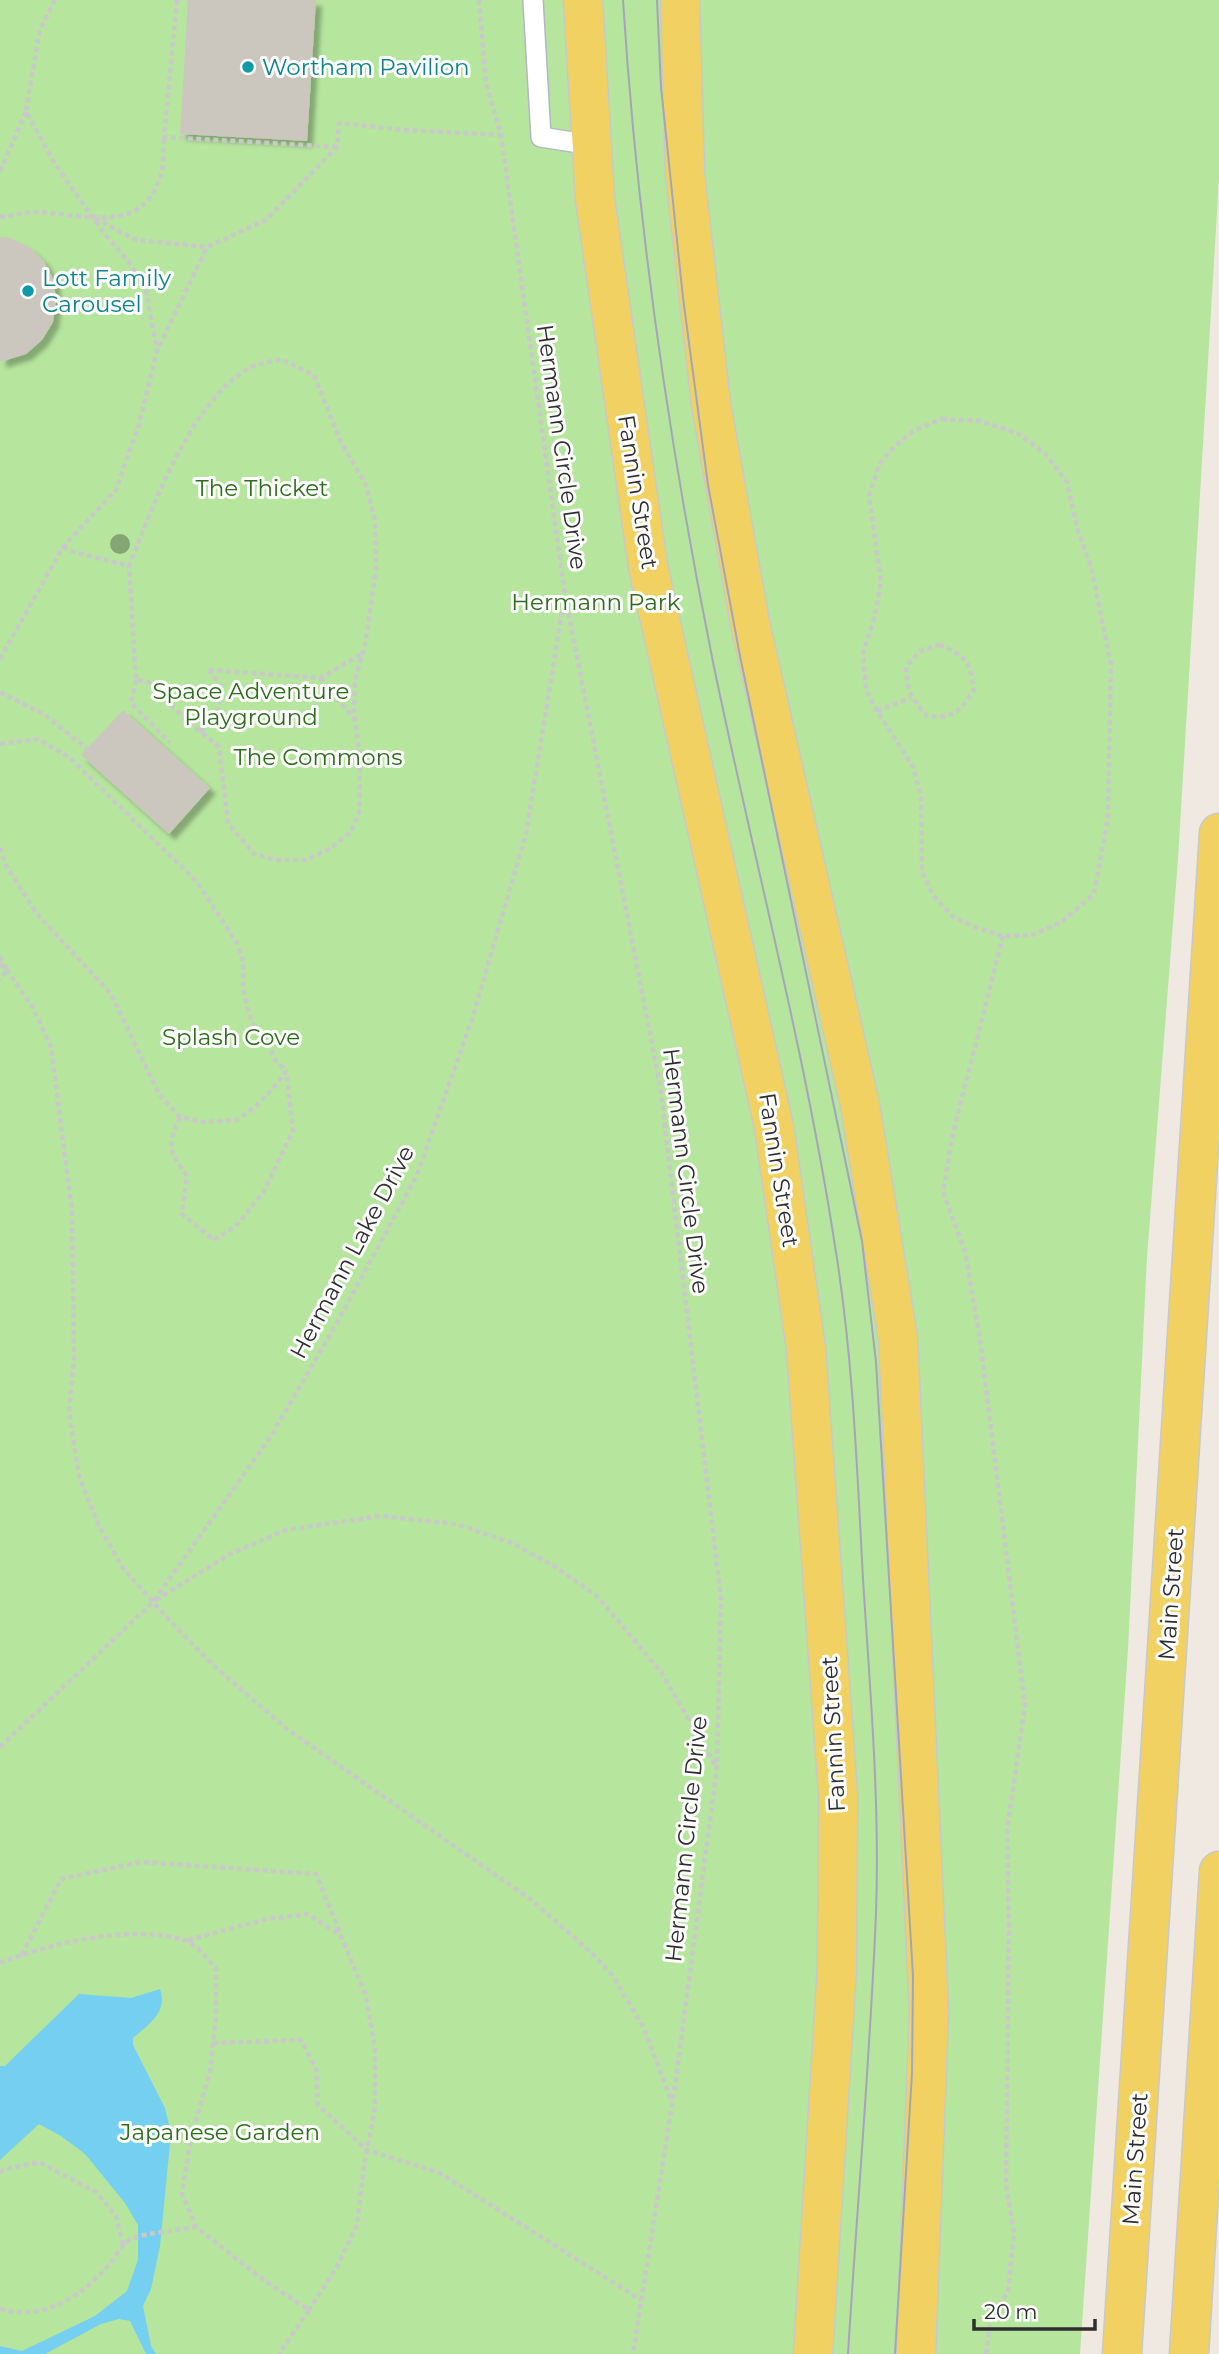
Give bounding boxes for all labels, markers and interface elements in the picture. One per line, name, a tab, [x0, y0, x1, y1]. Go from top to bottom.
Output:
place label: Wortham Pavilion	[262, 53, 470, 81]
marker: Wortham Pavilion	[240, 59, 256, 75]
place label: Lott Family Carousel	[42, 264, 171, 318]
marker: Lott Family Carousel	[20, 283, 36, 299]
street label: Hermann Circle Drive	[531, 323, 593, 571]
street label: Fannin Street	[612, 413, 664, 571]
park label: The Thicket	[196, 474, 328, 502]
park label: Hermann Park	[511, 588, 681, 616]
park label: Space Adventure Playground	[152, 677, 350, 731]
park label: The Commons	[234, 743, 402, 771]
park label: Splash Cove	[162, 1023, 300, 1051]
street label: Hermann Circle Drive	[657, 1047, 715, 1295]
street label: Fannin Street	[753, 1091, 805, 1249]
street label: Hermann Lake Drive	[284, 1141, 420, 1363]
street label: Main Street	[1152, 1527, 1190, 1661]
street label: Fannin Street	[815, 1655, 851, 1813]
street label: Hermann Circle Drive	[659, 1715, 713, 1963]
street label: Main Street	[1116, 2092, 1154, 2226]
park label: Japanese Garden	[119, 2118, 320, 2146]
scale bar	[974, 2288, 1095, 2332]
text: 20 m	[984, 2299, 1038, 2324]

